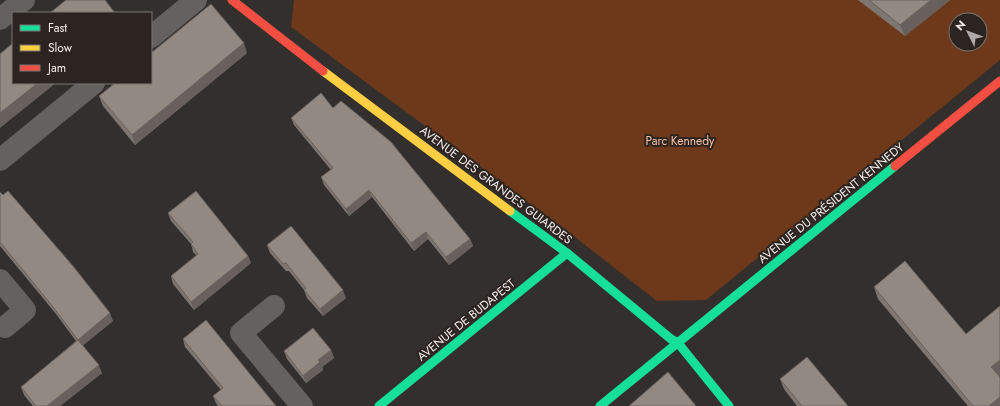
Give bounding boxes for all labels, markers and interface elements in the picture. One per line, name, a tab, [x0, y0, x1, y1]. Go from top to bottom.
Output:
legend	[12, 12, 152, 84]
north arrow	[948, 12, 988, 52]
text: N	[952, 17, 969, 34]
text: Fast	[48, 19, 67, 37]
text: Slow	[48, 39, 73, 57]
text: Jam	[46, 59, 66, 77]
street label: AVENUE DES GRANDES GUIARDES	[416, 122, 576, 249]
park label: Parc Kennedy	[646, 132, 715, 150]
street label: AVENUE DU PRÉSIDENT KENNEDY	[754, 138, 908, 268]
street label: AVENUE DE BUDAPEST	[413, 274, 519, 365]

